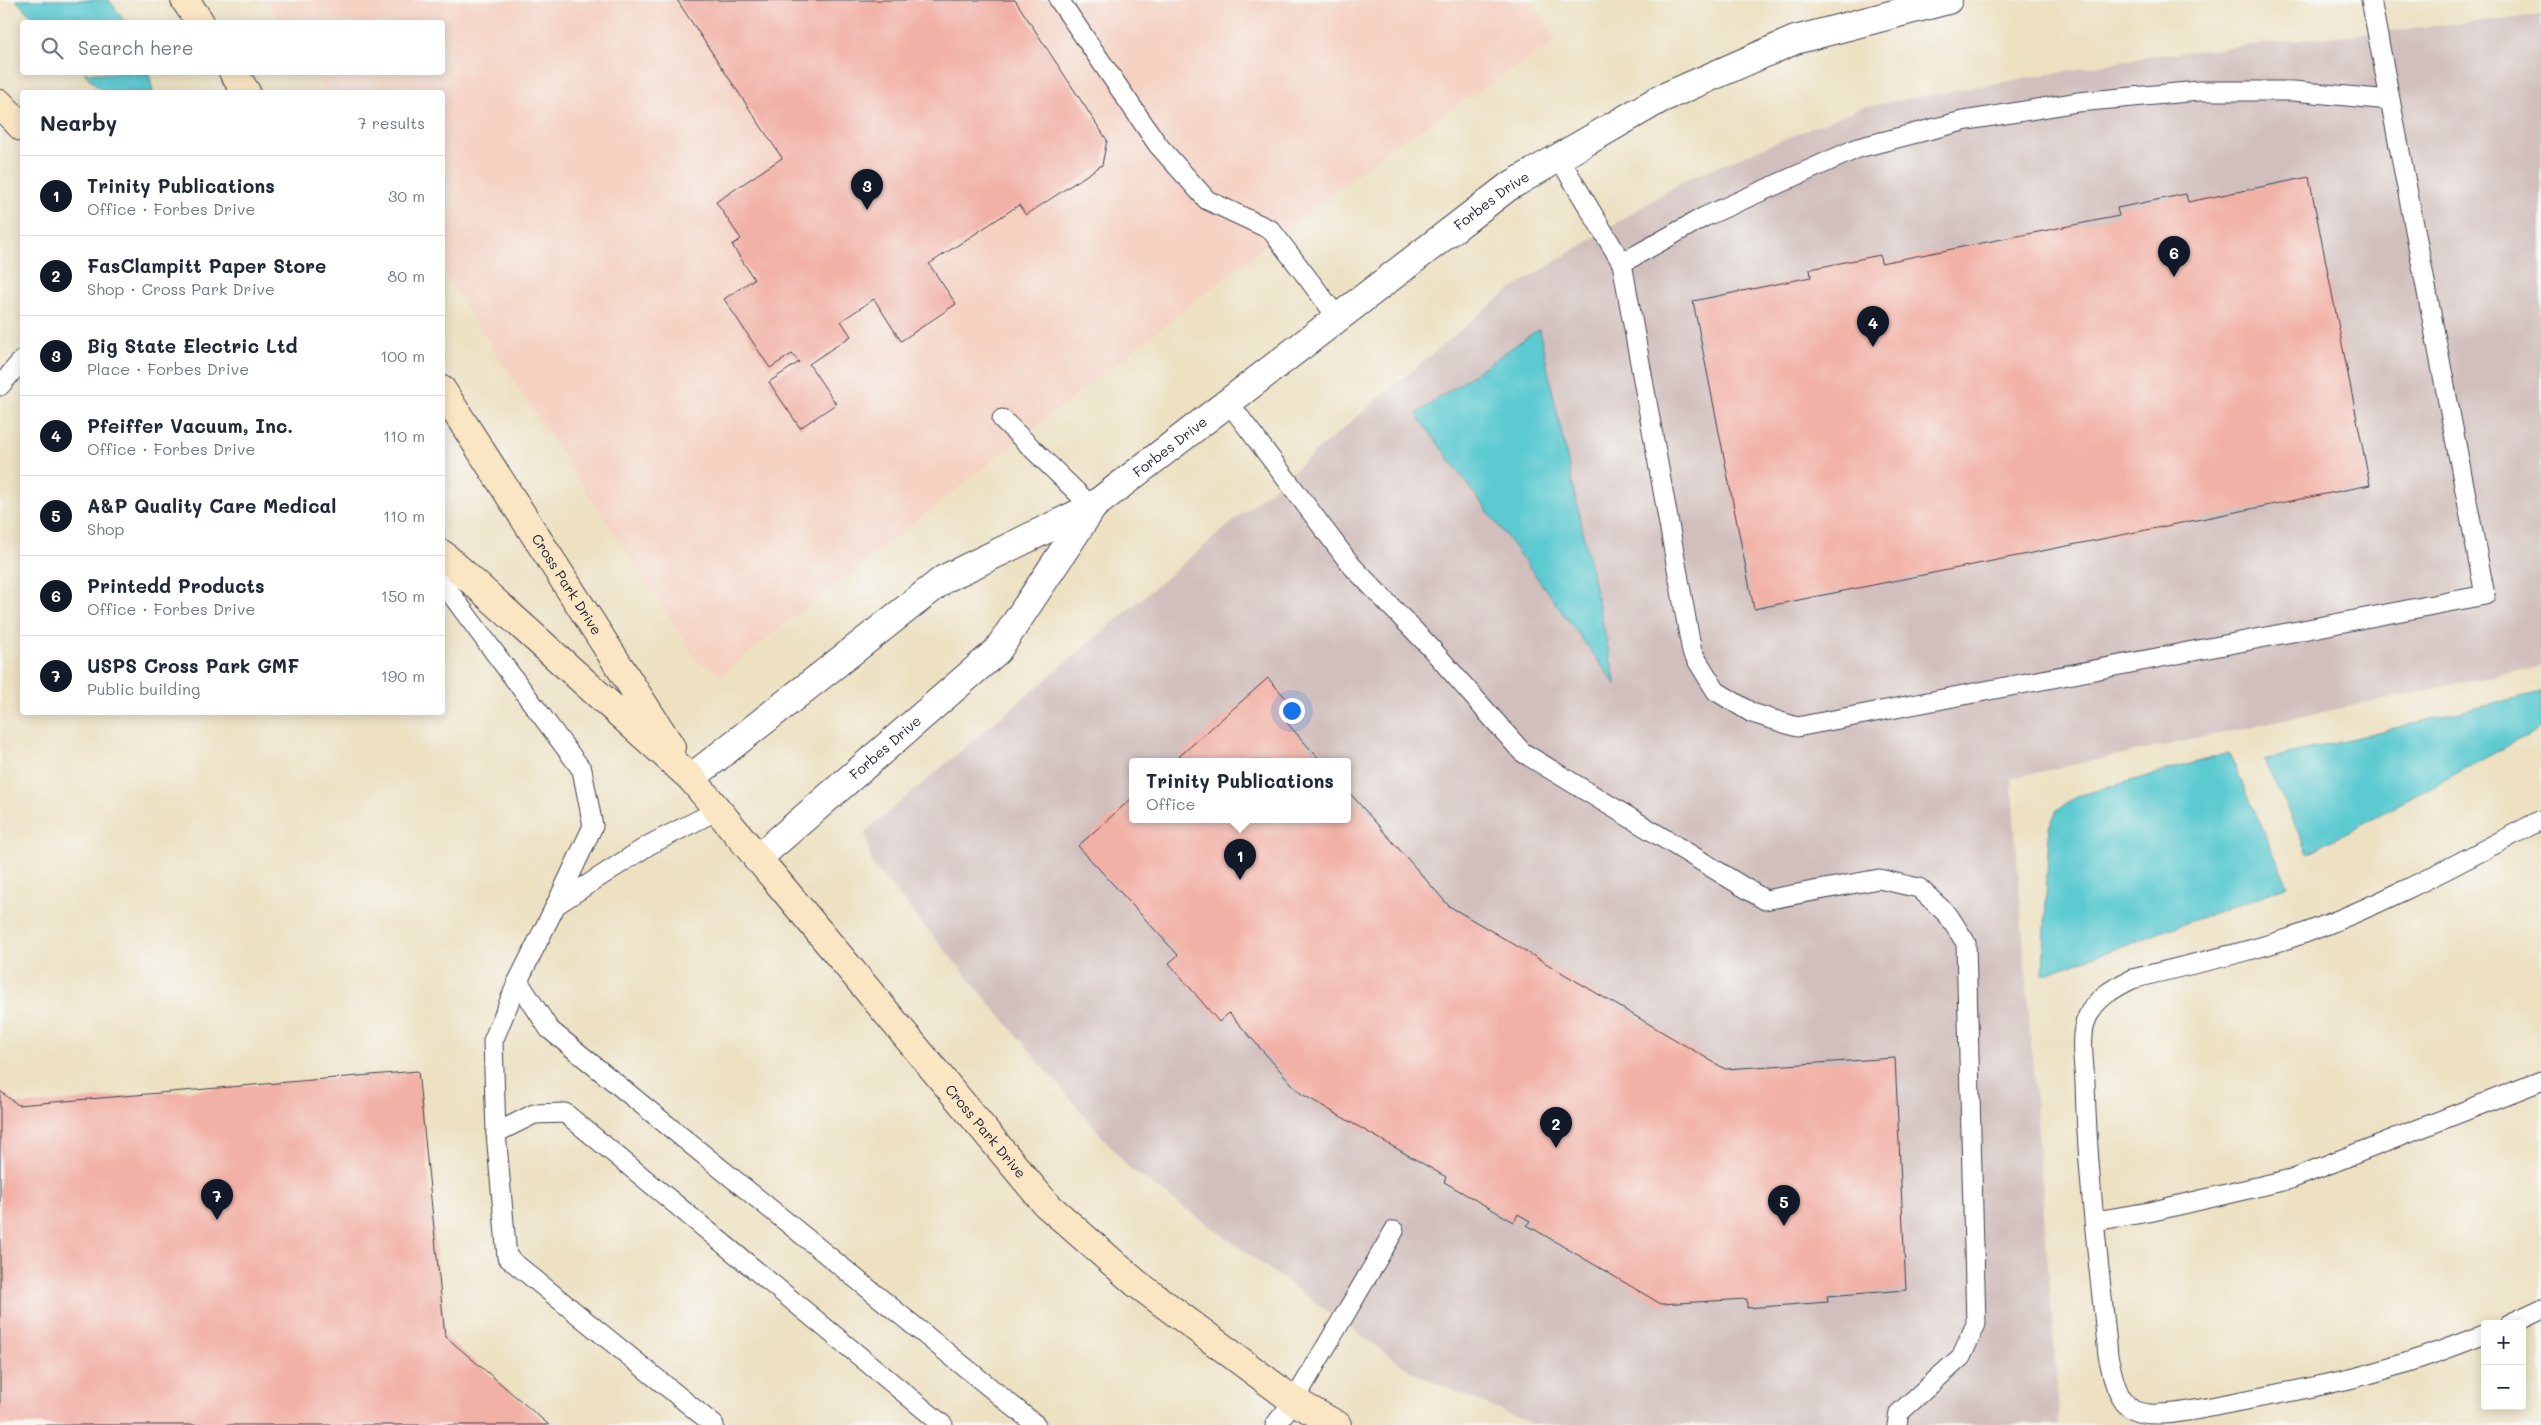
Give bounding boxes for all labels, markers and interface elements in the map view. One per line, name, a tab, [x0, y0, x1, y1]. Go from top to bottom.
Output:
search box	[20, 20, 445, 75]
icon: search	[38, 34, 66, 62]
text: Search here	[78, 35, 194, 60]
text: Nearby	[40, 109, 117, 136]
text: 7 results	[358, 112, 425, 133]
street label: Forbes Drive	[1450, 167, 1533, 234]
pin: 3	[851, 169, 883, 210]
text: Trinity Publications	[87, 173, 275, 198]
text: 1	[52, 185, 60, 206]
text: 30 m	[388, 185, 425, 206]
text: Office · Forbes Drive	[87, 198, 255, 219]
pin: 6	[2158, 236, 2190, 277]
text: FasClampitt Paper Store	[87, 253, 326, 278]
text: 2	[52, 265, 60, 286]
text: 80 m	[388, 265, 425, 286]
text: Shop · Cross Park Drive	[87, 278, 275, 299]
pin: 4	[1857, 306, 1889, 347]
text: Big State Electric Ltd	[87, 333, 297, 358]
text: 3	[51, 345, 61, 366]
text: 100 m	[380, 345, 425, 366]
text: Place · Forbes Drive	[87, 358, 249, 379]
street label: Forbes Drive	[1129, 412, 1211, 481]
text: Pfeiffer Vacuum, Inc.	[87, 413, 293, 438]
text: 4	[51, 425, 61, 446]
text: 110 m	[383, 425, 425, 446]
text: Office · Forbes Drive	[87, 438, 255, 459]
text: A&P Quality Care Medical	[87, 493, 336, 518]
text: 5	[51, 505, 61, 526]
text: 110 m	[383, 505, 425, 526]
text: Shop	[87, 518, 124, 539]
street label: Cross Park Drive	[528, 530, 607, 638]
text: Printedd Products	[87, 573, 265, 598]
text: 6	[51, 585, 61, 606]
text: 150 m	[381, 585, 425, 606]
text: Office · Forbes Drive	[87, 598, 255, 619]
text: USPS Cross Park GMF	[87, 653, 299, 678]
text: 7	[52, 665, 60, 686]
text: 190 m	[381, 665, 425, 686]
text: Public building	[87, 678, 200, 699]
your location	[1279, 698, 1305, 724]
street label: Forbes Drive	[845, 711, 925, 784]
popup	[1129, 758, 1351, 823]
text: Trinity Publications	[1146, 768, 1334, 793]
text: Office	[1146, 793, 1195, 814]
pin: 1	[1224, 839, 1256, 880]
street label: Cross Park Drive	[941, 1080, 1031, 1182]
pin: 2	[1540, 1107, 1572, 1148]
pin: 7	[201, 1179, 233, 1220]
pin: 5	[1768, 1185, 1800, 1226]
map controls	[2481, 1320, 2526, 1410]
button: +	[2481, 1320, 2526, 1365]
button: −	[2481, 1365, 2526, 1410]

